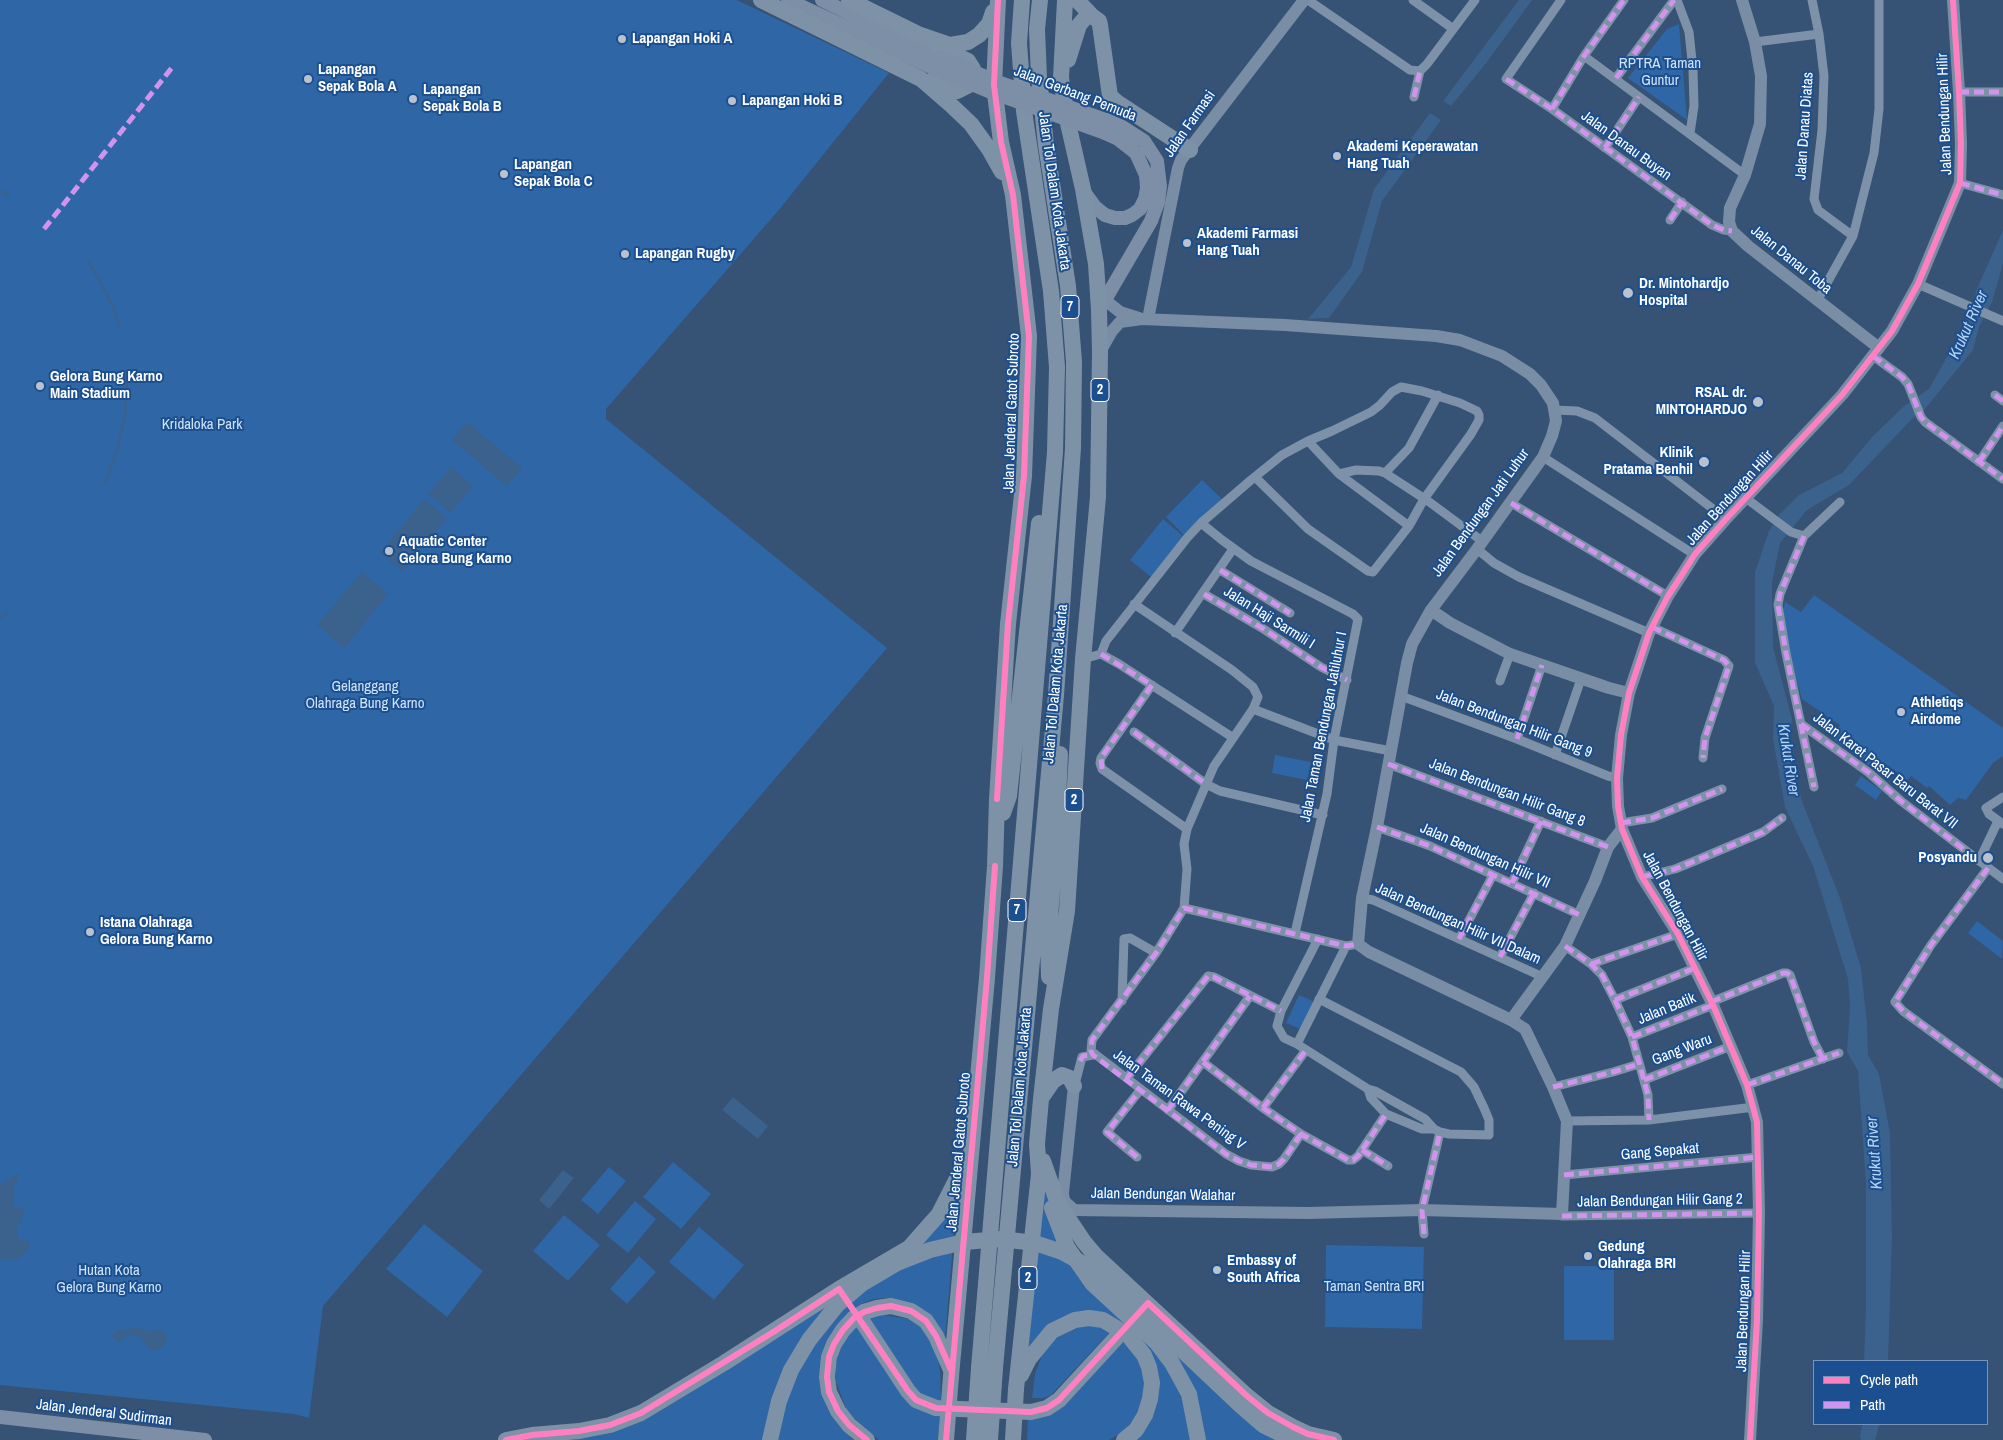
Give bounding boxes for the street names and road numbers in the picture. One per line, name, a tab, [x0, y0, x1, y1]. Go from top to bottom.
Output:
street label: Jalan Bendungan Hilir	[1934, 53, 1956, 175]
street label: Jalan Gerbang Pemuda	[1011, 62, 1139, 126]
street label: Jalan Danau Diatas	[1792, 71, 1818, 181]
street label: Jalan Farmasi	[1160, 87, 1220, 161]
street label: Jalan Danau Buyan	[1577, 107, 1675, 185]
street label: Jalan Tol Dalam Kota Jakarta	[1034, 111, 1074, 271]
street label: Jalan Danau Toba	[1747, 222, 1835, 298]
road number: 7	[1061, 296, 1079, 318]
street label: Jalan Jenderal Gatot Subroto	[1000, 333, 1024, 493]
road number: 2	[1091, 378, 1109, 402]
street label: Jalan Bendungan Jati Luhur	[1428, 445, 1534, 581]
street label: Jalan Bendungan Hilir	[1683, 447, 1777, 549]
street label: Jalan Haji Sarmili I	[1220, 583, 1318, 653]
street label: Jalan Tol Dalam Kota Jakarta	[1040, 604, 1072, 764]
street label: Jalan Taman Bendungan Jatiluhur I	[1297, 630, 1351, 824]
street label: Jalan Bendungan Hilir Gang 9	[1434, 686, 1594, 762]
street label: Jalan Karet Pasar Baru Barat VII	[1809, 709, 1961, 833]
street label: Jalan Bendungan Hilir Gang 8	[1427, 755, 1587, 831]
road number: 2	[1065, 788, 1083, 812]
street label: Jalan Bendungan Hilir VII	[1417, 819, 1553, 893]
street label: Jalan Bendungan Hilir	[1638, 848, 1712, 964]
street label: Jalan Bendungan Hilir VII Dalam	[1373, 879, 1543, 969]
road number: 7	[1008, 898, 1026, 922]
street label: Jalan Batik	[1635, 989, 1699, 1029]
street label: Jalan Tol Dalam Kota Jakarta	[1004, 1007, 1036, 1167]
street label: Gang Waru	[1650, 1030, 1714, 1070]
street label: Jalan Taman Rawa Pening V	[1109, 1046, 1249, 1154]
street label: Jalan Jenderal Gatot Subroto	[943, 1072, 975, 1232]
street label: Gang Sepakat	[1620, 1140, 1700, 1164]
street label: Jalan Bendungan Walahar	[1091, 1185, 1235, 1205]
street label: Jalan Bendungan Hilir Gang 2	[1577, 1191, 1743, 1211]
street label: Jalan Bendungan Hilir	[1733, 1250, 1755, 1372]
road number: 2	[1019, 1266, 1037, 1290]
street label: Jalan Jenderal Sudirman	[35, 1396, 173, 1430]

